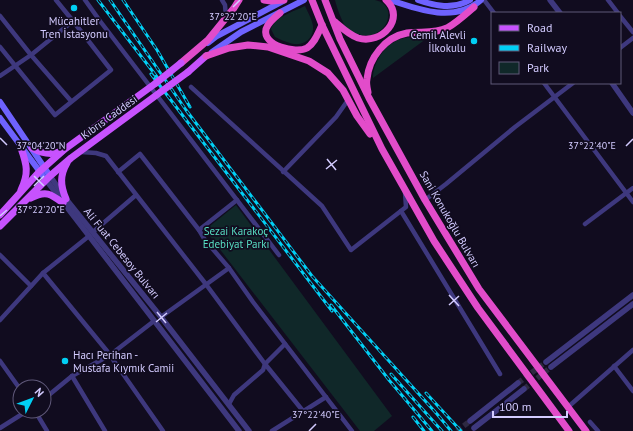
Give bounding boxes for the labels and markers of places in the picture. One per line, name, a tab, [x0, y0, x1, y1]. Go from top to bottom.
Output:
marker: Mücahitler Tren İstasyonu	[69, 3, 79, 13]
place label: Mücahitler Tren İstasyonu	[40, 14, 108, 41]
place label: Cemil Alevli İlkokulu	[410, 28, 466, 55]
marker: Cemil Alevli İlkokulu	[469, 36, 479, 46]
place label: Hacı Perihan - Mustafa Kıymık Camii	[73, 348, 174, 375]
marker: Hacı Perihan - Mustafa Kıymık Camii	[60, 356, 70, 366]

